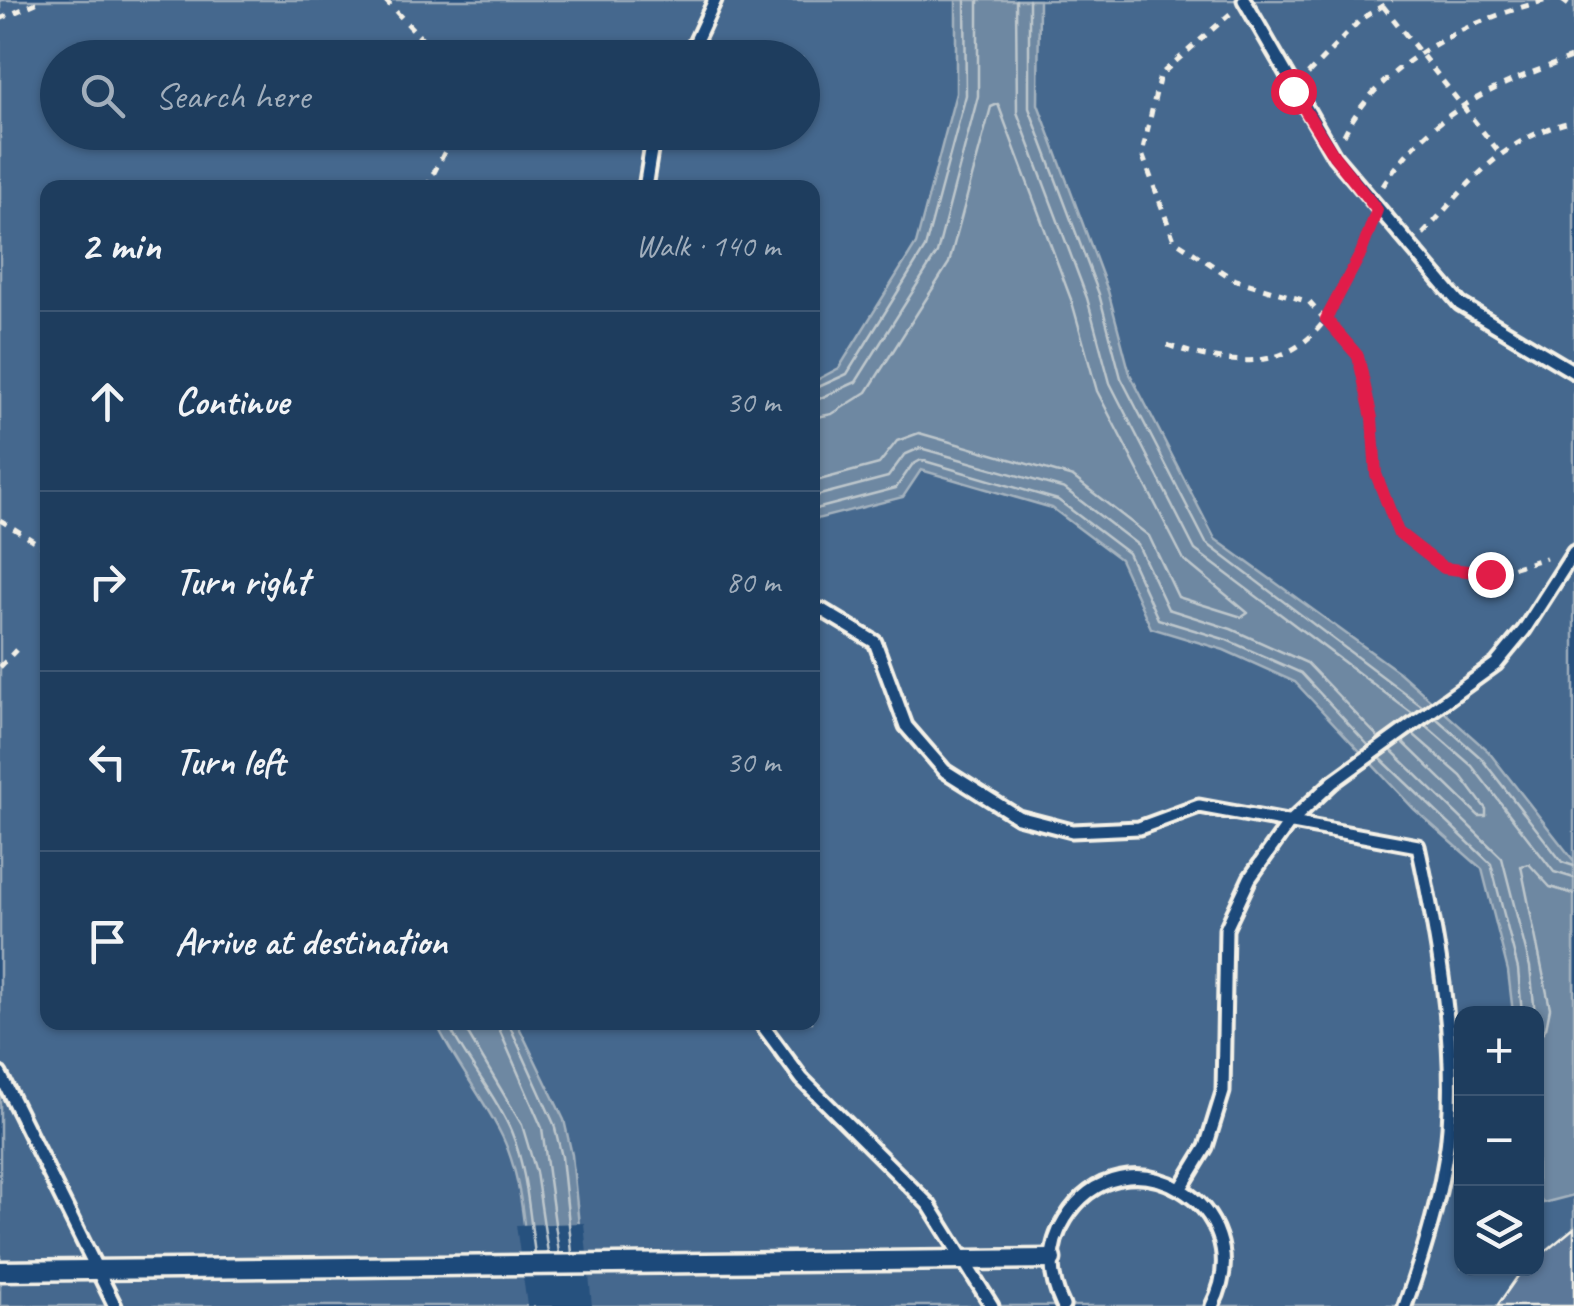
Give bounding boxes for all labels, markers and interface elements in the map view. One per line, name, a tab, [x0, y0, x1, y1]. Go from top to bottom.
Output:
search box	[40, 40, 820, 150]
icon: search	[75, 68, 130, 123]
route start	[1271, 69, 1317, 115]
text: Search here	[155, 72, 310, 119]
text: 2 min	[80, 219, 160, 272]
text: Walk · 140 m	[636, 225, 780, 266]
icon: ahead	[80, 374, 135, 429]
text: Continue	[175, 378, 289, 425]
text: 30 m	[726, 381, 780, 422]
route end	[1468, 552, 1514, 598]
icon: right	[80, 554, 135, 609]
text: Turn right	[175, 558, 309, 605]
text: 80 m	[726, 561, 780, 602]
icon: left	[80, 734, 135, 789]
text: Turn left	[175, 738, 285, 785]
text: 30 m	[726, 741, 780, 782]
icon: arrive	[80, 914, 135, 969]
text: Arrive at destination	[175, 918, 447, 965]
map controls	[1454, 1006, 1544, 1276]
button: +	[1454, 1006, 1544, 1096]
button: −	[1454, 1096, 1544, 1186]
button: layers	[1454, 1186, 1544, 1276]

